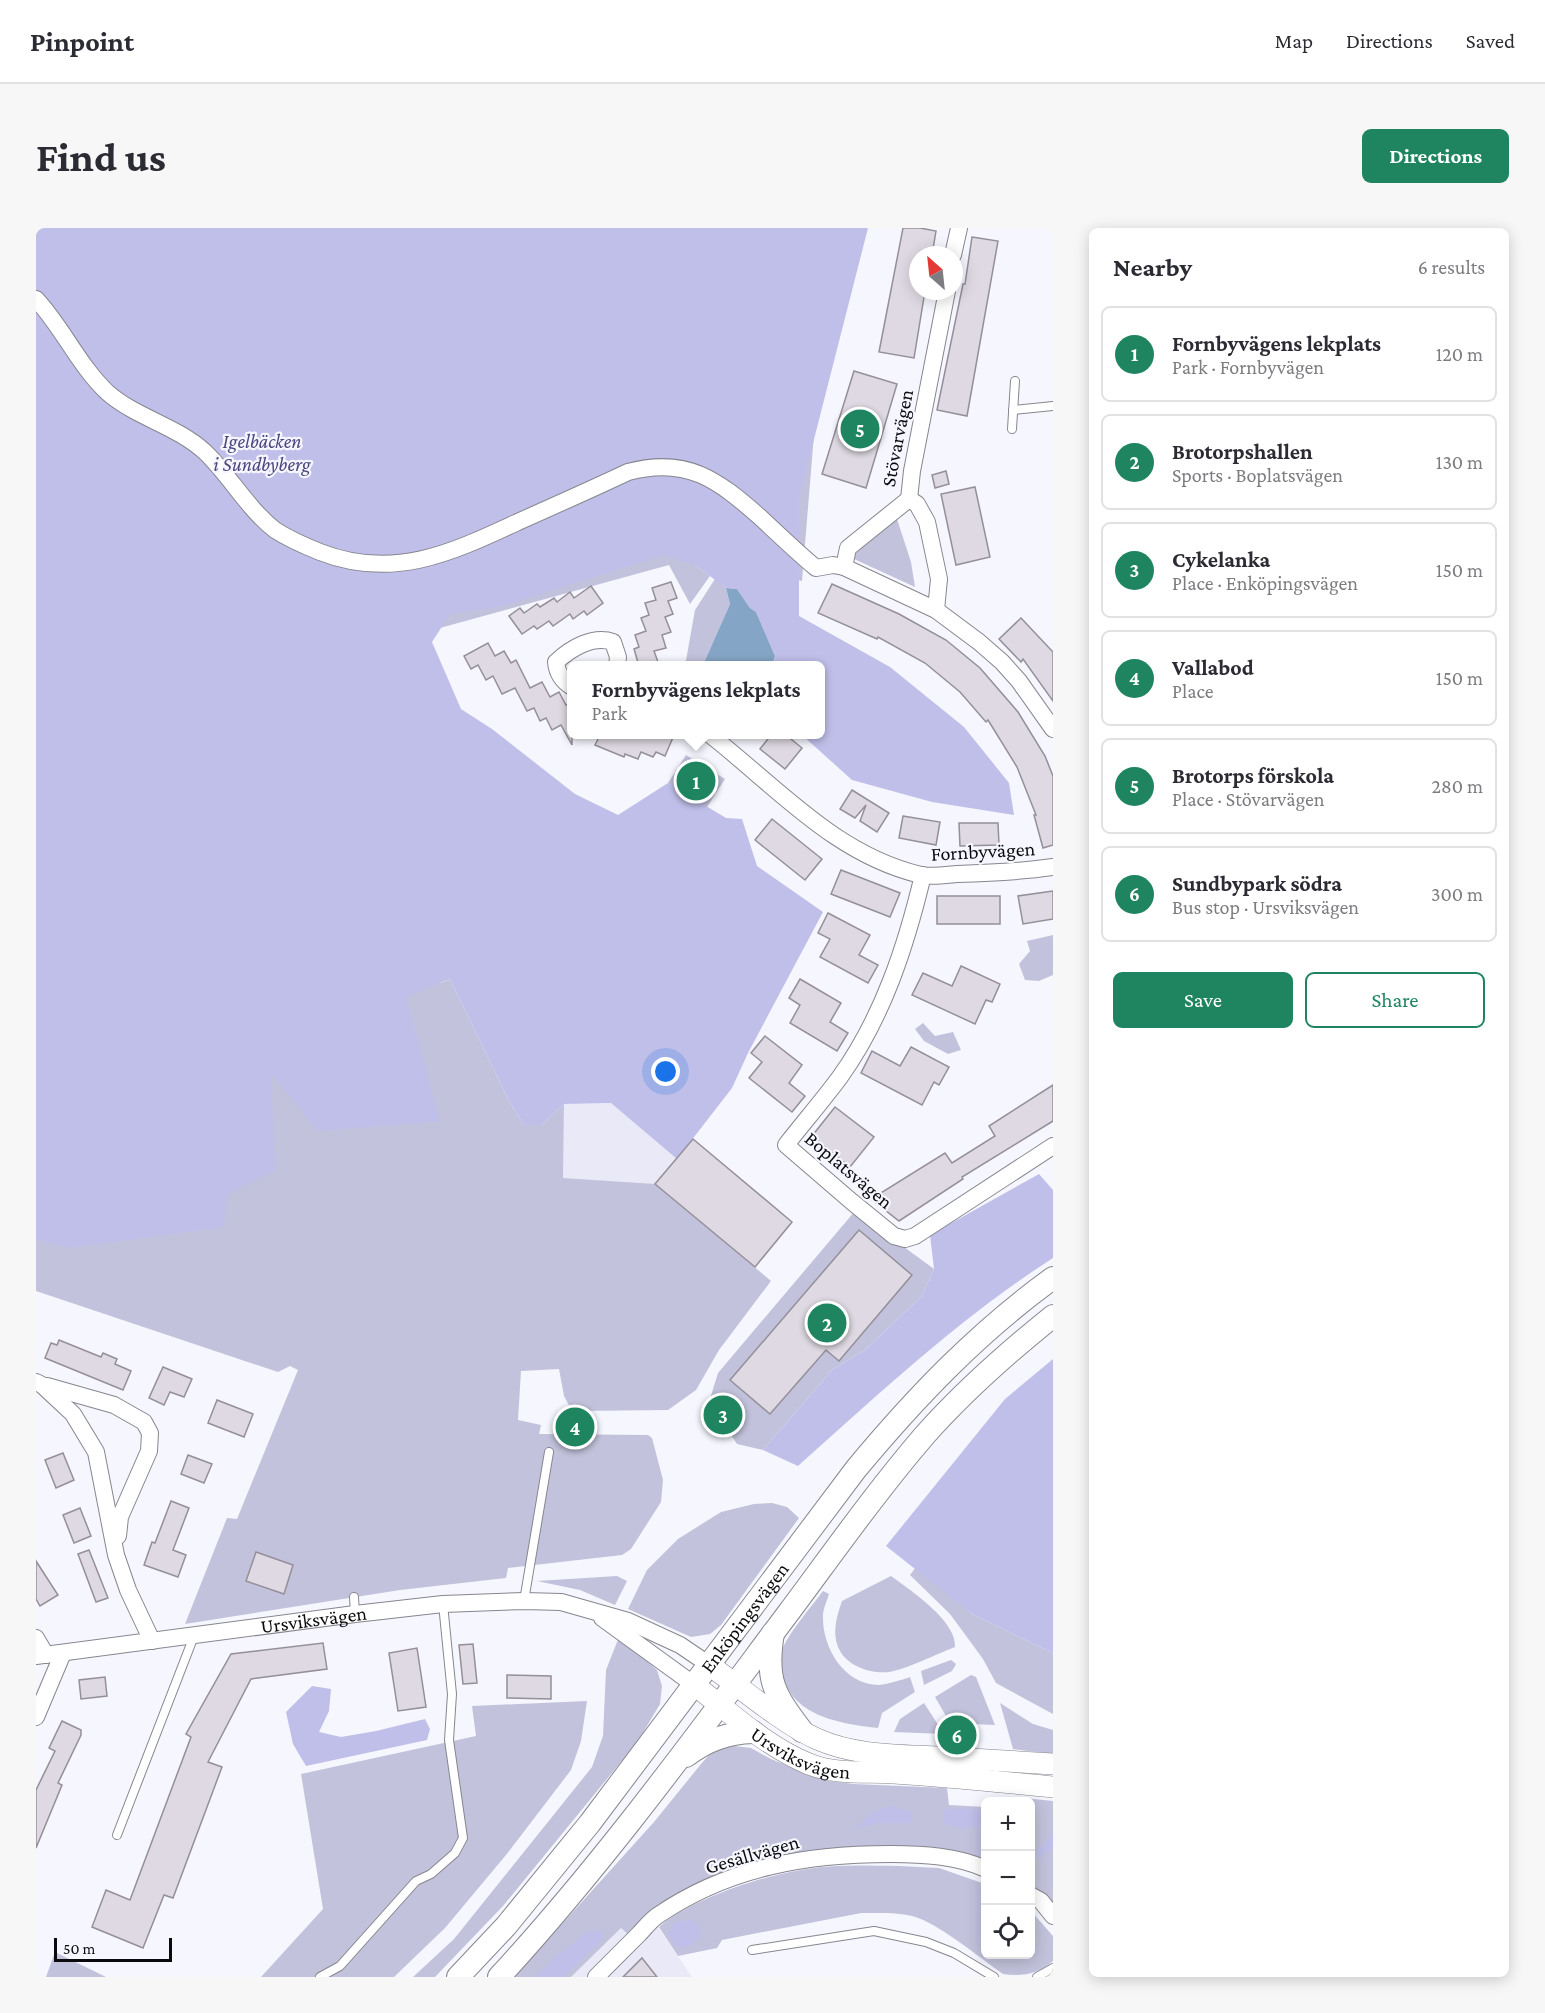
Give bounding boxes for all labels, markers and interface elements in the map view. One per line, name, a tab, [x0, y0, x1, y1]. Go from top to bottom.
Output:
text: Pinpoint	[30, 26, 134, 57]
text: Map	[1275, 29, 1313, 53]
text: Directions	[1346, 29, 1433, 53]
text: Saved	[1466, 29, 1515, 53]
button: Directions	[1362, 129, 1509, 183]
text: Find us	[36, 133, 166, 180]
north arrow	[909, 246, 963, 300]
text: Nearby	[1113, 253, 1192, 282]
text: 6 results	[1418, 256, 1485, 278]
text: Fornbyvägens lekplats	[1172, 331, 1381, 356]
text: 1	[1131, 343, 1138, 365]
text: 120 m	[1436, 343, 1483, 365]
text: Park · Fornbyvägen	[1172, 356, 1324, 378]
street label: Stövarvägen	[877, 387, 918, 489]
pin: 5	[840, 406, 880, 452]
park label: Igelbäcken i Sundbyberg	[213, 430, 312, 476]
text: Brotorpshallen	[1172, 439, 1313, 464]
text: 2	[1129, 451, 1140, 473]
text: 130 m	[1436, 451, 1483, 473]
text: Sports · Boplatsvägen	[1172, 464, 1343, 486]
text: Cykelanka	[1172, 547, 1270, 572]
text: 3	[1130, 559, 1139, 581]
text: 150 m	[1436, 559, 1483, 581]
text: Place · Enköpingsvägen	[1172, 572, 1358, 594]
text: Vallabod	[1172, 655, 1254, 680]
popup	[567, 661, 825, 739]
text: 4	[1129, 667, 1140, 689]
text: 150 m	[1436, 667, 1483, 689]
text: Fornbyvägens lekplats	[592, 677, 800, 702]
text: Place	[1172, 680, 1214, 702]
text: Park	[592, 702, 627, 724]
pin: 1	[676, 758, 716, 804]
text: Brotorps förskola	[1172, 763, 1334, 788]
text: 5	[1130, 775, 1139, 797]
text: 280 m	[1432, 775, 1483, 797]
text: Place · Stövarvägen	[1172, 788, 1325, 810]
street label: Fornbyvägen	[930, 837, 1036, 866]
text: Sundbypark södra	[1172, 871, 1342, 896]
text: 6	[1129, 883, 1140, 905]
text: 300 m	[1431, 883, 1483, 905]
text: Bus stop · Ursviksvägen	[1172, 896, 1359, 918]
button: Save	[1113, 972, 1293, 1028]
button: Share	[1305, 972, 1485, 1028]
your location	[651, 1057, 680, 1086]
street label: Boplatsvägen	[800, 1127, 897, 1214]
pin: 2	[808, 1300, 846, 1346]
pin: 3	[704, 1392, 742, 1438]
pin: 4	[556, 1404, 594, 1450]
street label: Enköpingsvägen	[696, 1558, 793, 1677]
street label: Ursviksvägen	[259, 1602, 368, 1637]
pin: 6	[938, 1712, 976, 1758]
street label: Ursviksvägen	[747, 1722, 851, 1783]
map controls	[981, 1797, 1035, 1959]
button: +	[981, 1797, 1035, 1851]
street label: Gesällvägen	[703, 1830, 802, 1879]
button: −	[981, 1851, 1035, 1905]
button: locate	[981, 1905, 1035, 1959]
scale bar	[54, 1935, 172, 1962]
text: 50 m	[63, 1940, 95, 1957]

